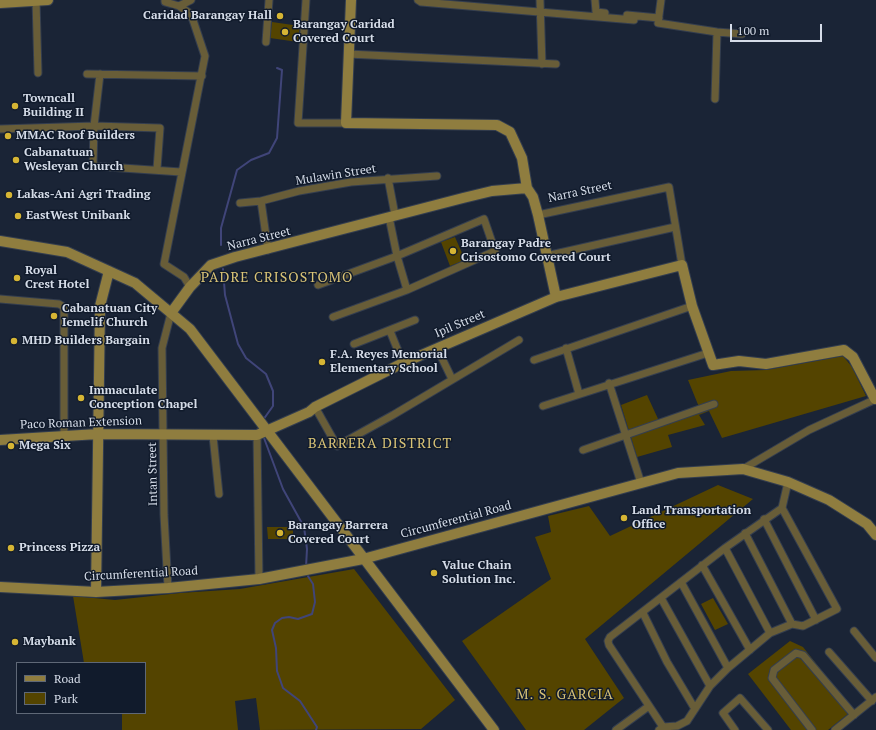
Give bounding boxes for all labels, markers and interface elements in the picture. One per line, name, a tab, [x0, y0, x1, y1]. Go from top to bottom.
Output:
place label: Caridad Barangay Hall	[143, 9, 272, 23]
marker: Caridad Barangay Hall	[275, 11, 285, 21]
scale bar	[732, 16, 824, 42]
place label: Barangay Caridad Covered Court	[293, 18, 395, 46]
text: 100 m	[737, 23, 769, 38]
marker: Barangay Caridad Covered Court	[280, 27, 290, 37]
place label: Towncall Building II	[23, 92, 84, 120]
marker: Towncall Building II	[10, 101, 20, 111]
place label: MMAC Roof Builders	[16, 129, 135, 143]
marker: MMAC Roof Builders	[3, 131, 13, 141]
place label: Cabanatuan Wesleyan Church	[24, 146, 123, 174]
marker: Cabanatuan Wesleyan Church	[11, 155, 21, 165]
street label: Mulawin Street	[295, 162, 377, 188]
street label: Narra Street	[547, 178, 613, 206]
place label: Lakas-Ani Agri Trading	[17, 188, 151, 202]
marker: Lakas-Ani Agri Trading	[4, 190, 14, 200]
place label: EastWest Unibank	[26, 209, 130, 223]
marker: EastWest Unibank	[13, 211, 23, 221]
street label: Narra Street	[226, 224, 292, 254]
place label: Barangay Padre Crisostomo Covered Court	[461, 237, 611, 265]
marker: Barangay Padre Crisostomo Covered Court	[448, 246, 458, 256]
place label: Royal Crest Hotel	[25, 264, 89, 292]
district label: PADRE CRISOSTOMO	[201, 270, 353, 286]
marker: Royal Crest Hotel	[12, 273, 22, 283]
place label: Cabanatuan City Iemelif Church	[62, 302, 157, 330]
street label: Ipil Street	[433, 307, 487, 341]
marker: Cabanatuan City Iemelif Church	[49, 311, 59, 321]
place label: MHD Builders Bargain	[22, 334, 150, 348]
marker: MHD Builders Bargain	[9, 336, 19, 346]
place label: F.A. Reyes Memorial Elementary School	[330, 348, 447, 376]
marker: F.A. Reyes Memorial Elementary School	[317, 357, 327, 367]
place label: Immaculate Conception Chapel	[89, 384, 198, 412]
marker: Immaculate Conception Chapel	[76, 393, 86, 403]
street label: Paco Roman Extension	[20, 414, 142, 432]
district label: BARRERA DISTRICT	[308, 436, 452, 452]
place label: Mega Six	[19, 439, 71, 453]
marker: Mega Six	[6, 441, 16, 451]
street label: Intan Street	[145, 442, 161, 506]
street label: Circumferential Road	[399, 498, 513, 542]
place label: Land Transportation Office	[632, 504, 751, 532]
marker: Land Transportation Office	[619, 513, 629, 523]
place label: Barangay Barrera Covered Court	[288, 519, 388, 547]
marker: Barangay Barrera Covered Court	[275, 528, 285, 538]
place label: Princess Pizza	[19, 541, 100, 555]
marker: Princess Pizza	[6, 543, 16, 553]
place label: Value Chain Solution Inc.	[442, 559, 516, 587]
street label: Circumferential Road	[84, 564, 198, 584]
marker: Value Chain Solution Inc.	[429, 568, 439, 578]
place label: Maybank	[23, 635, 76, 649]
marker: Maybank	[10, 637, 20, 647]
legend	[16, 662, 146, 714]
text: Road	[54, 671, 81, 686]
district label: M. S. GARCIA	[516, 687, 614, 703]
text: Park	[54, 691, 78, 706]

